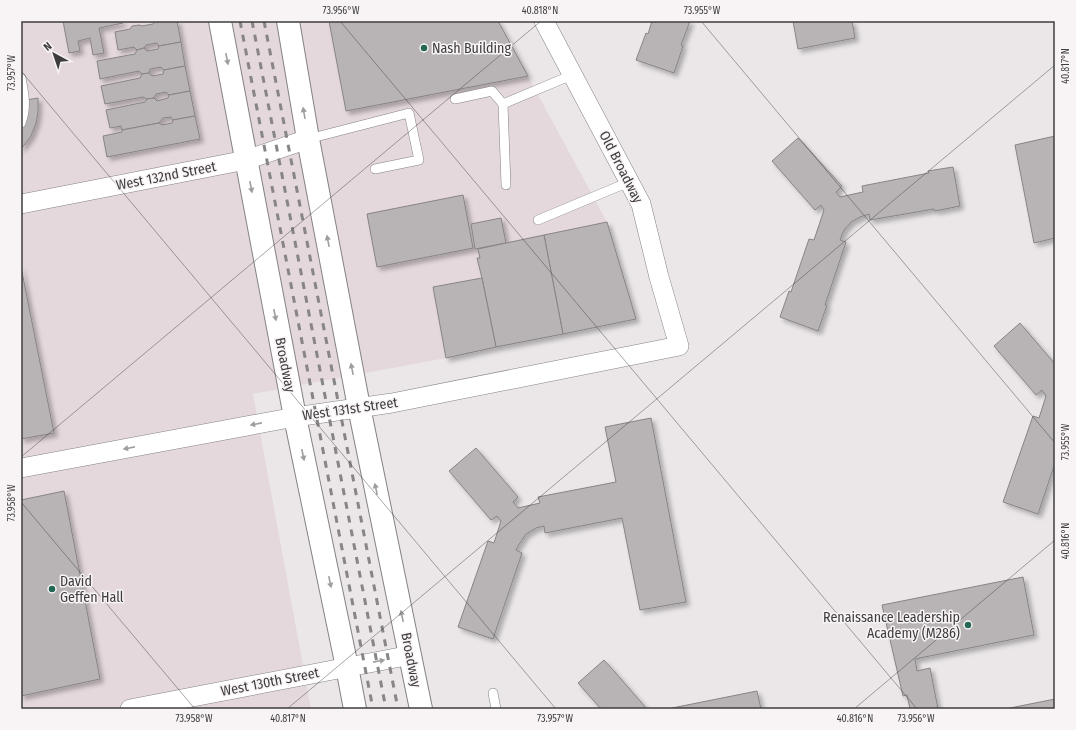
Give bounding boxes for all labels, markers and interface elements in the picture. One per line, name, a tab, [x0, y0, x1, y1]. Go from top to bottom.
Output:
text: 73.956°W	[323, 5, 360, 17]
text: 40.818°N	[522, 5, 558, 17]
text: 73.955°W	[684, 5, 721, 17]
north arrow	[34, 34, 74, 74]
text: N	[41, 40, 55, 54]
place label: Nash Building	[432, 40, 511, 57]
marker: Nash Building	[419, 43, 429, 53]
text: 40.817°N	[1060, 48, 1072, 84]
one-way arrow	[224, 53, 230, 65]
text: 73.957°W	[6, 55, 18, 91]
one-way arrow	[301, 107, 307, 120]
street label: Old Broadway	[596, 128, 647, 207]
street label: West 132nd Street	[115, 158, 218, 194]
one-way arrow	[249, 181, 255, 193]
one-way arrow	[324, 235, 330, 247]
one-way arrow	[273, 309, 279, 321]
street label: Broadway	[271, 336, 299, 395]
one-way arrow	[349, 363, 355, 375]
street label: West 131st Street	[301, 394, 399, 424]
one-way arrow	[250, 421, 262, 427]
text: 73.955°W	[1060, 423, 1072, 460]
one-way arrow	[122, 445, 135, 451]
one-way arrow	[300, 449, 306, 461]
one-way arrow	[373, 482, 379, 495]
text: 73.958°W	[6, 484, 18, 522]
text: 40.816°N	[1060, 523, 1072, 559]
place label: David Geffen Hall	[60, 573, 124, 606]
one-way arrow	[327, 576, 333, 588]
marker: David Geffen Hall	[47, 584, 57, 594]
place label: Renaissance Leadership Academy (M286)	[823, 609, 960, 642]
one-way arrow	[399, 610, 405, 622]
marker: Renaissance Leadership Academy (M286)	[963, 620, 973, 630]
street label: Broadway	[397, 631, 425, 690]
one-way arrow	[373, 657, 385, 663]
street label: West 130th Street	[219, 664, 321, 700]
text: 73.958°W	[176, 713, 213, 725]
text: 40.817°N	[270, 713, 306, 725]
text: 73.957°W	[537, 713, 573, 725]
text: 40.816°N	[837, 713, 873, 725]
text: 73.956°W	[898, 713, 935, 725]

